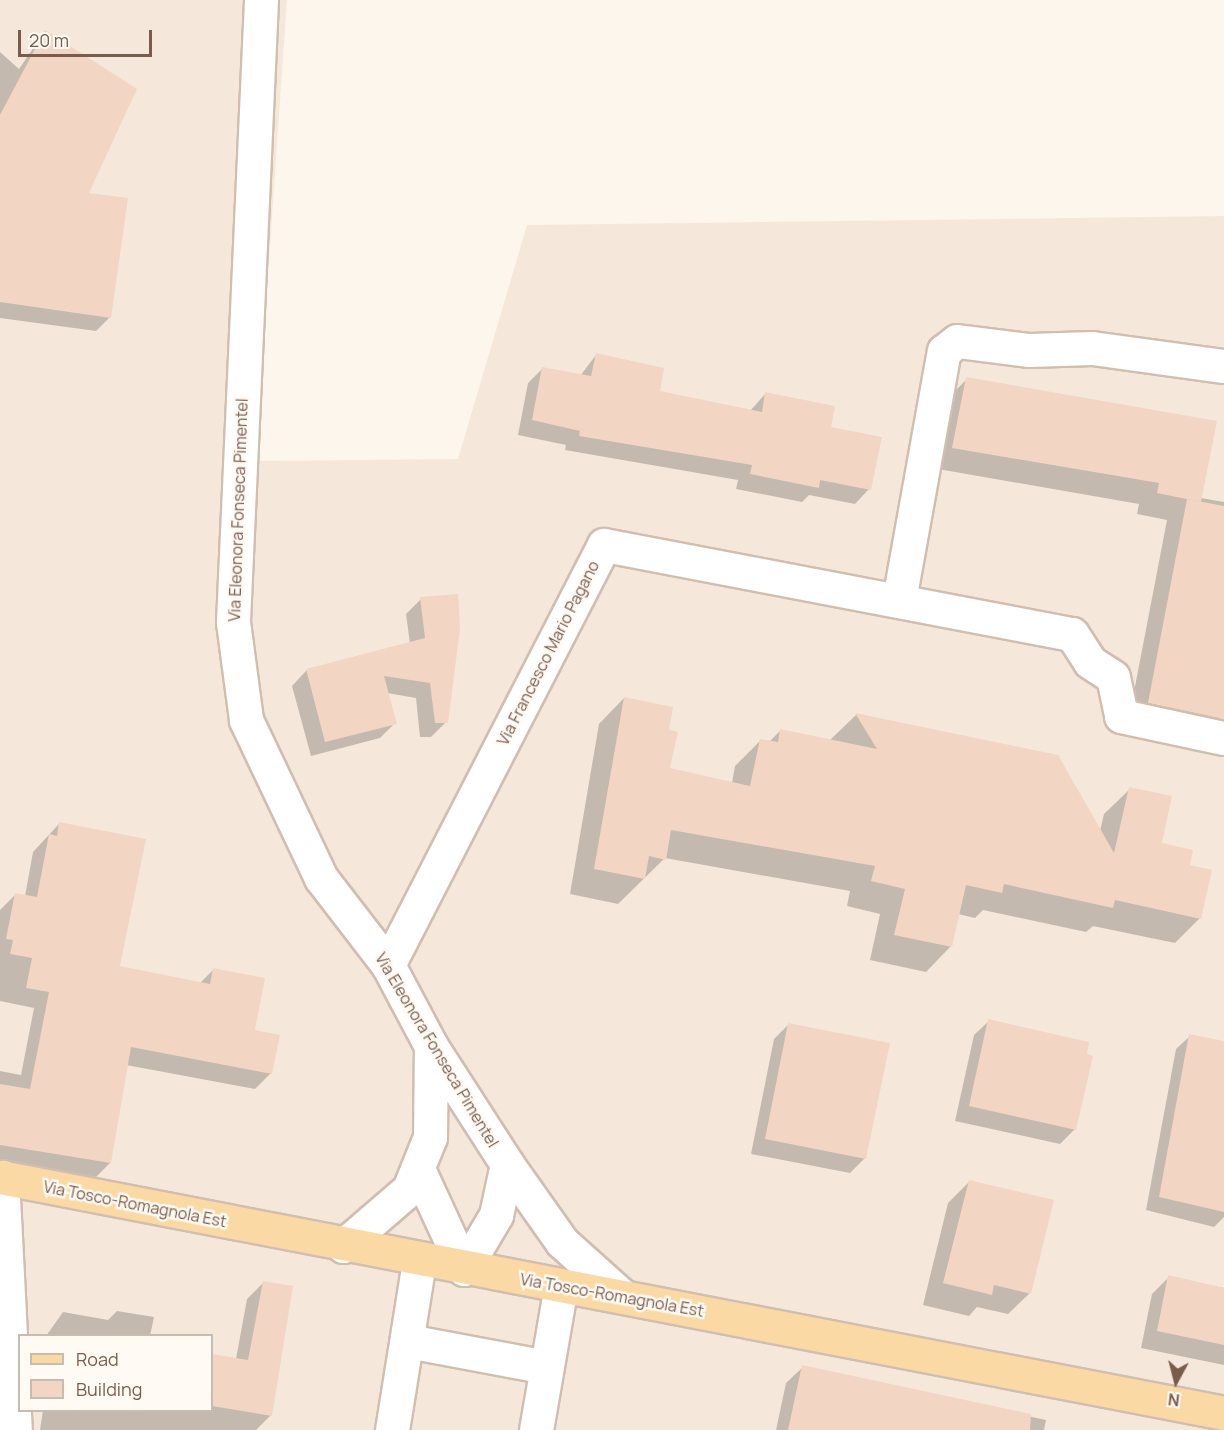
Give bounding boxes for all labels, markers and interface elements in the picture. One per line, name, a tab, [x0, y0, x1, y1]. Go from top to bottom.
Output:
scale bar	[21, 18, 154, 56]
text: 20 m	[29, 28, 69, 52]
street label: Via Eleonora Fonseca Pimentel	[225, 398, 251, 622]
street label: Via Francesco Mario Pagano	[493, 557, 603, 749]
street label: Via Eleonora Fonseca Pimentel	[371, 949, 503, 1151]
street label: Via Tosco-Romagnola Est	[42, 1177, 228, 1231]
street label: Via Tosco-Romagnola Est	[519, 1269, 705, 1321]
legend	[18, 1334, 213, 1412]
text: Road	[76, 1347, 119, 1371]
north arrow	[1146, 1352, 1206, 1412]
text: Building	[76, 1377, 142, 1401]
text: N	[1167, 1388, 1181, 1411]

